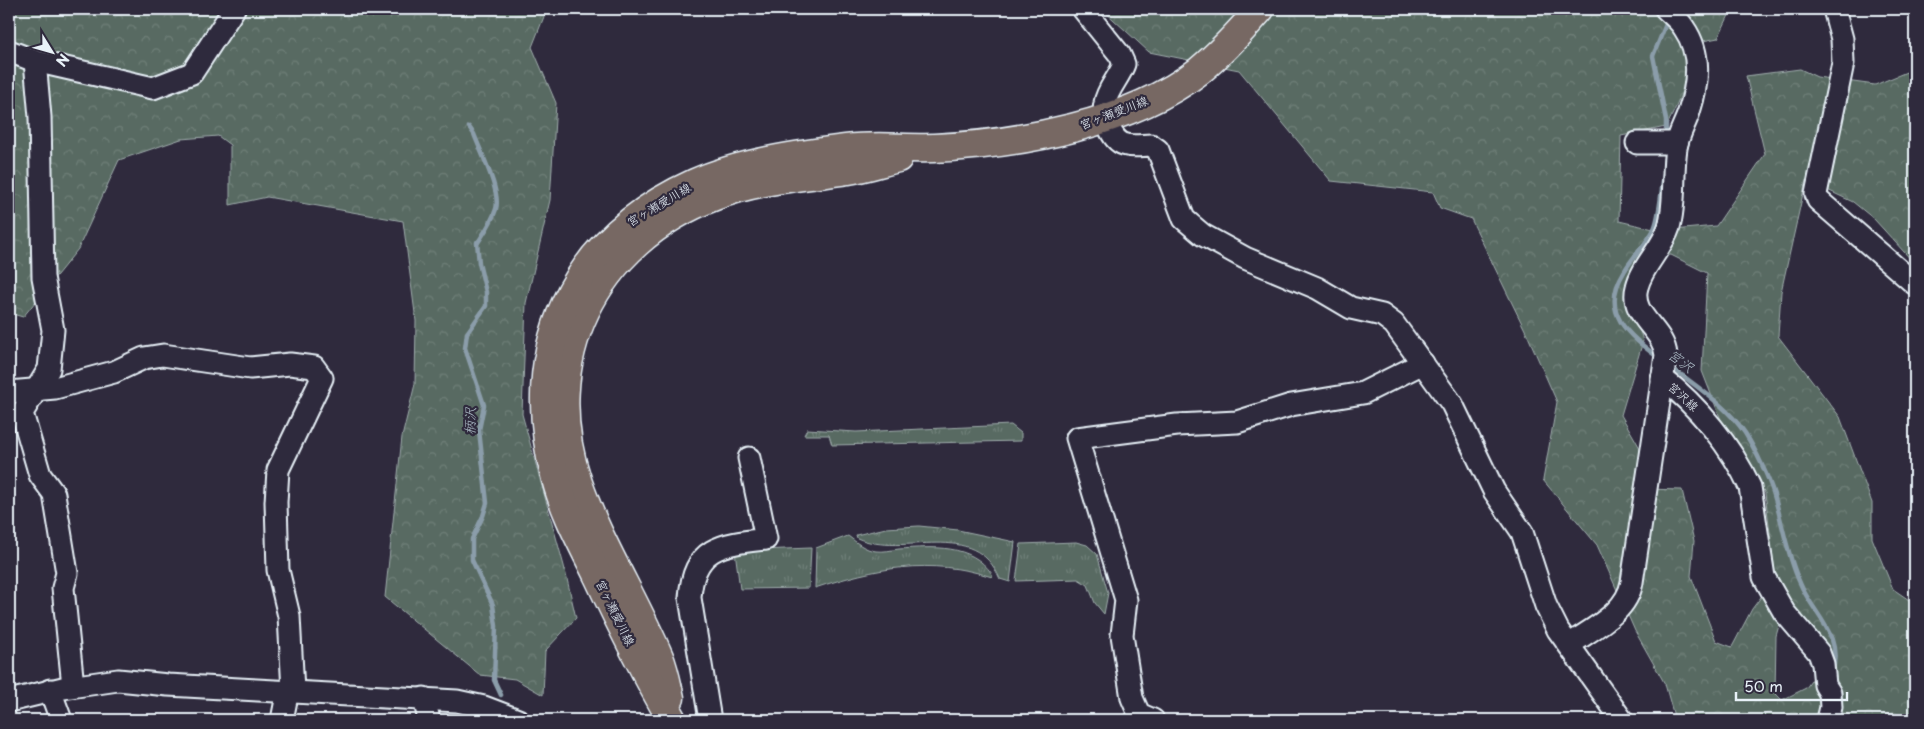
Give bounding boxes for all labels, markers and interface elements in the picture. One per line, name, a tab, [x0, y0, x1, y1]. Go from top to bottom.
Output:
north arrow	[28, 28, 78, 78]
text: N	[51, 49, 75, 71]
street label: 宮ヶ瀬愛川線	[1077, 91, 1150, 133]
street label: 宮ヶ瀬愛川線	[623, 178, 694, 230]
water label: 宮沢	[1664, 344, 1700, 378]
street label: 宮沢線	[1664, 377, 1703, 415]
water label: 柄沢	[459, 406, 481, 435]
street label: 宮ヶ瀬愛川線	[592, 576, 640, 649]
scale bar	[1736, 669, 1848, 701]
text: 50 m	[1744, 674, 1783, 697]

